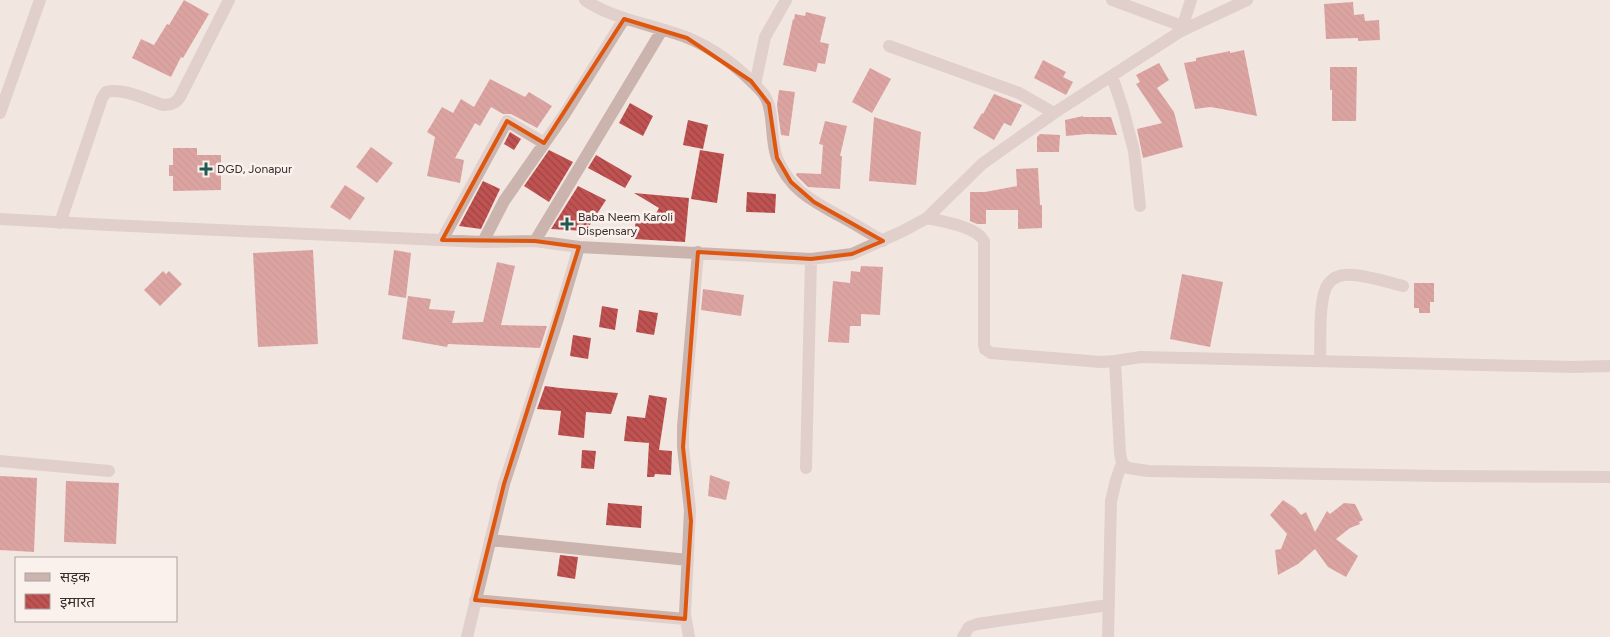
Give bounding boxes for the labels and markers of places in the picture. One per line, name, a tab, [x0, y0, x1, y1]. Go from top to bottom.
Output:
marker: DGD, Jonapur	[199, 162, 213, 176]
place label: DGD, Jonapur	[217, 162, 292, 176]
place label: Baba Neem Karoli Dispensary	[578, 210, 673, 238]
marker: Baba Neem Karoli Dispensary	[560, 217, 574, 231]

